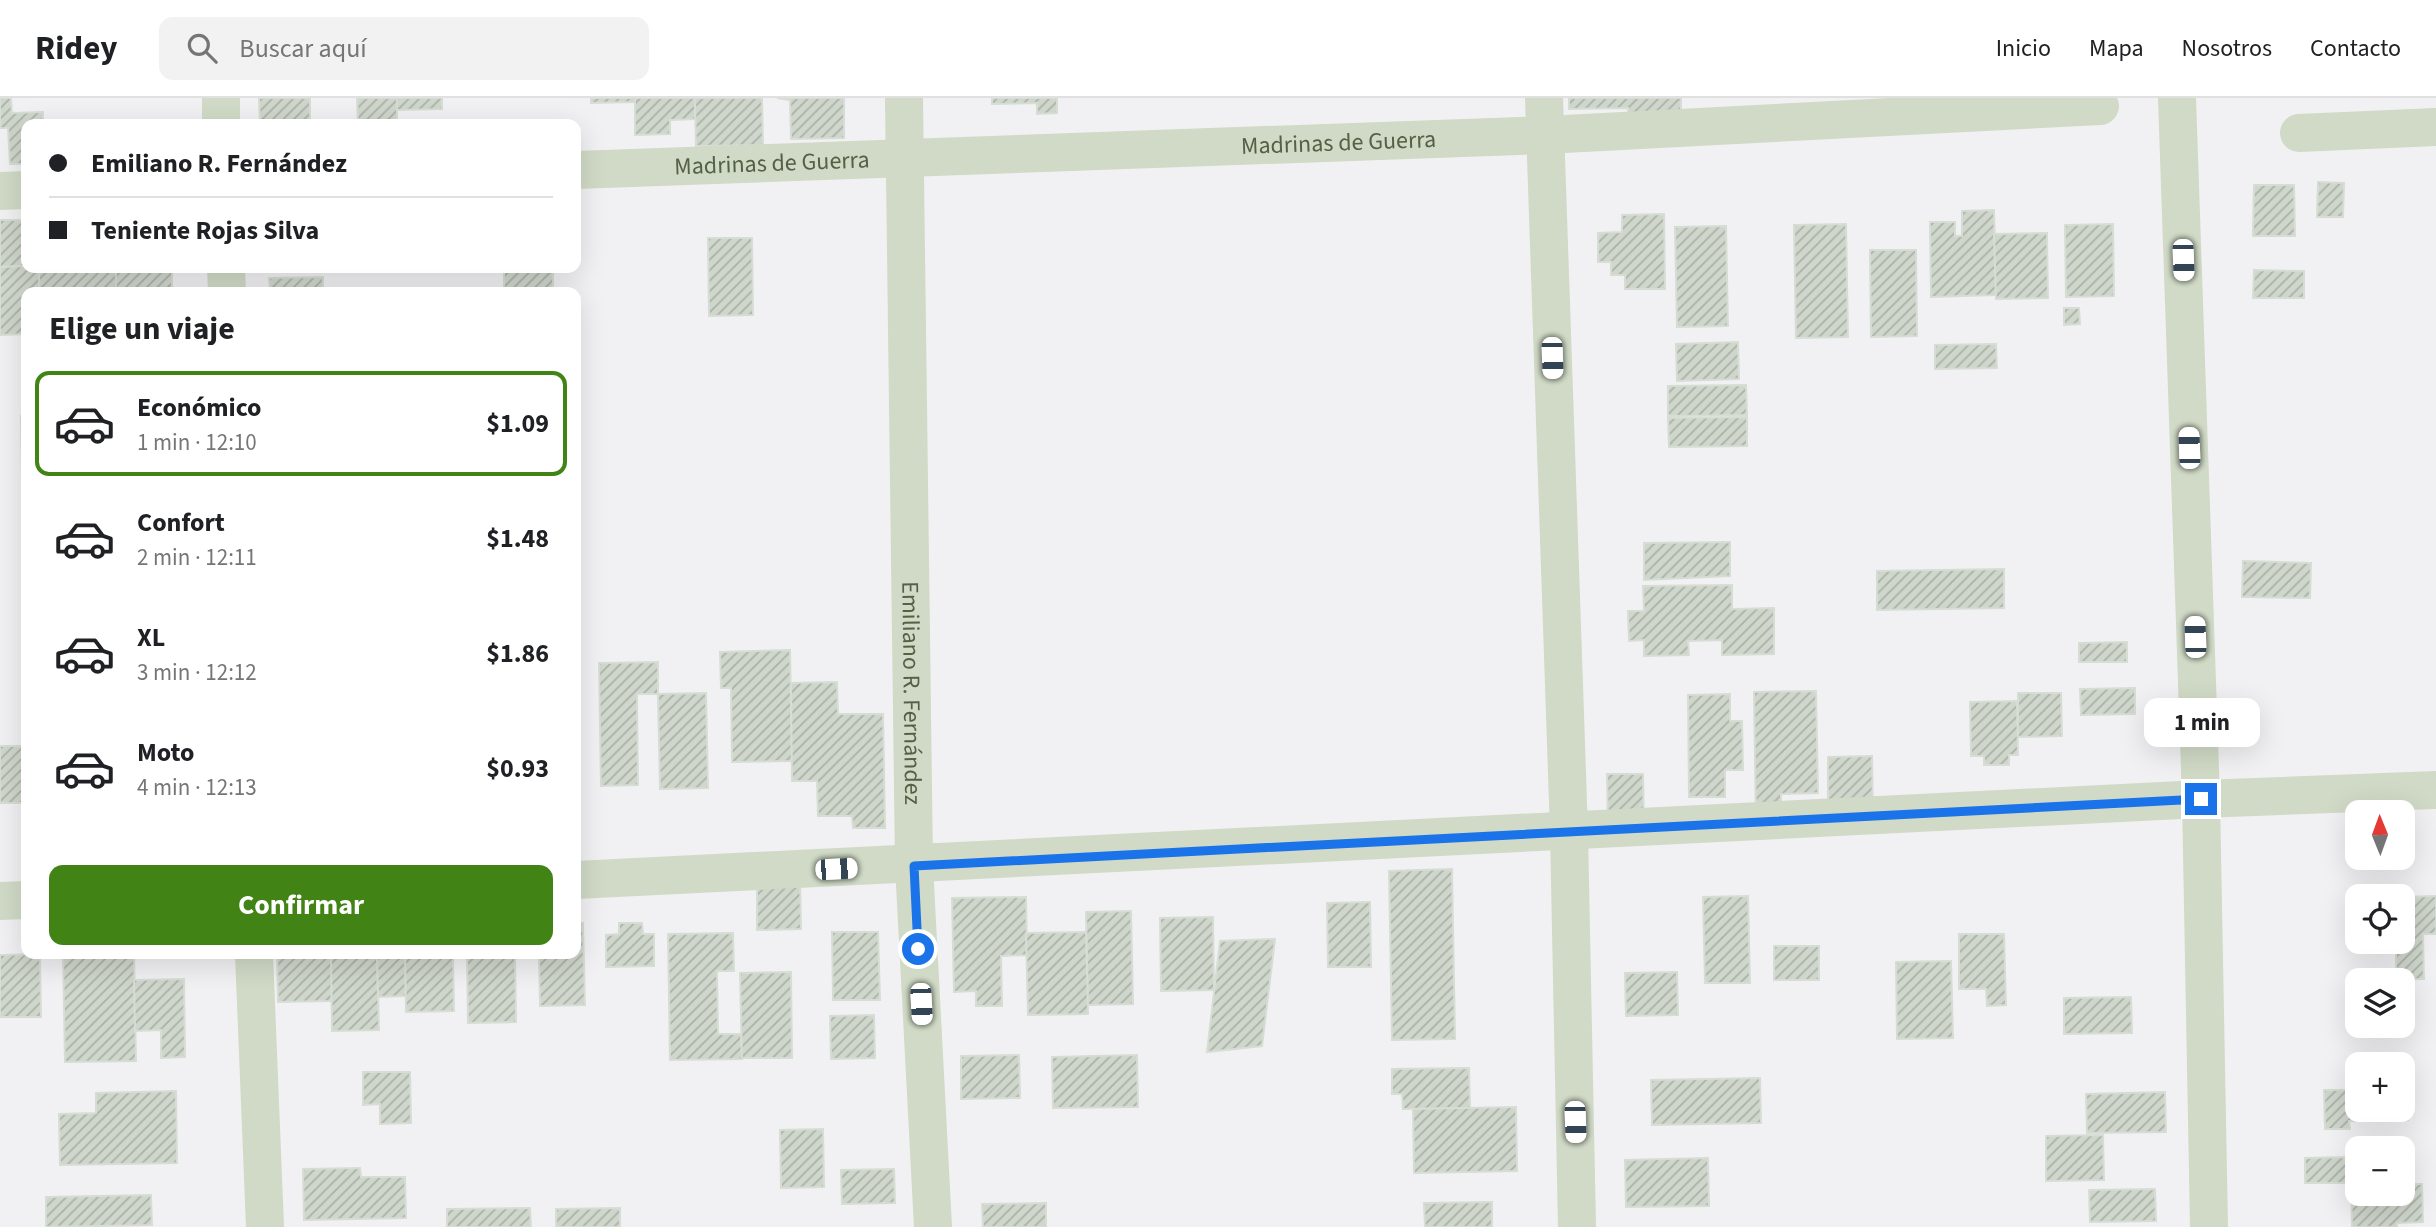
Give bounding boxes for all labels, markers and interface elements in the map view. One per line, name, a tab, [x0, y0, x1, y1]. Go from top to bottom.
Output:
search box	[159, 17, 649, 80]
text: Ridey	[35, 25, 117, 72]
icon: search	[183, 29, 221, 67]
text: Buscar aquí	[239, 30, 367, 67]
text: Inicio	[1996, 31, 2051, 66]
text: Mapa	[2089, 31, 2144, 66]
text: Nosotros	[2182, 31, 2272, 66]
text: Contacto	[2310, 31, 2401, 66]
street label: Madrinas de Guerra	[1240, 122, 1437, 164]
street label: Madrinas de Guerra	[674, 142, 870, 184]
text: Emiliano R. Fernández	[91, 145, 347, 182]
text: Teniente Rojas Silva	[91, 212, 319, 249]
car	[2172, 239, 2195, 281]
text: Elige un viaje	[49, 306, 235, 352]
car	[1541, 337, 1564, 379]
text: Económico	[137, 389, 262, 426]
icon: car	[53, 392, 116, 455]
text: $1.09	[486, 405, 549, 442]
text: 1 min · 12:10	[137, 426, 257, 459]
car	[2178, 427, 2201, 469]
text: Confort	[137, 504, 225, 541]
icon: car	[53, 507, 116, 570]
text: $1.48	[486, 520, 549, 557]
text: 2 min · 12:11	[137, 541, 257, 574]
street label: Emiliano R. Fernández	[892, 581, 930, 805]
car	[2184, 616, 2207, 658]
text: XL	[137, 619, 165, 656]
icon: car	[53, 622, 116, 685]
text: $1.86	[486, 635, 549, 672]
text: 3 min · 12:12	[137, 656, 257, 689]
callout: 1 min	[2143, 698, 2259, 746]
text: 1 min	[2174, 706, 2230, 739]
text: Moto	[137, 734, 194, 771]
icon: car	[53, 737, 116, 800]
text: $0.93	[486, 750, 549, 787]
text: 4 min · 12:13	[137, 771, 257, 804]
route end	[2185, 783, 2217, 815]
north arrow	[2345, 800, 2415, 870]
map controls	[2345, 800, 2415, 1206]
car	[815, 857, 858, 881]
button: Confirmar	[49, 865, 553, 945]
button: locate	[2345, 884, 2415, 954]
route start	[902, 933, 934, 965]
button: layers	[2345, 968, 2415, 1038]
car	[910, 982, 933, 1026]
button: +	[2345, 1052, 2415, 1122]
car	[1564, 1101, 1587, 1143]
button: −	[2345, 1136, 2415, 1206]

